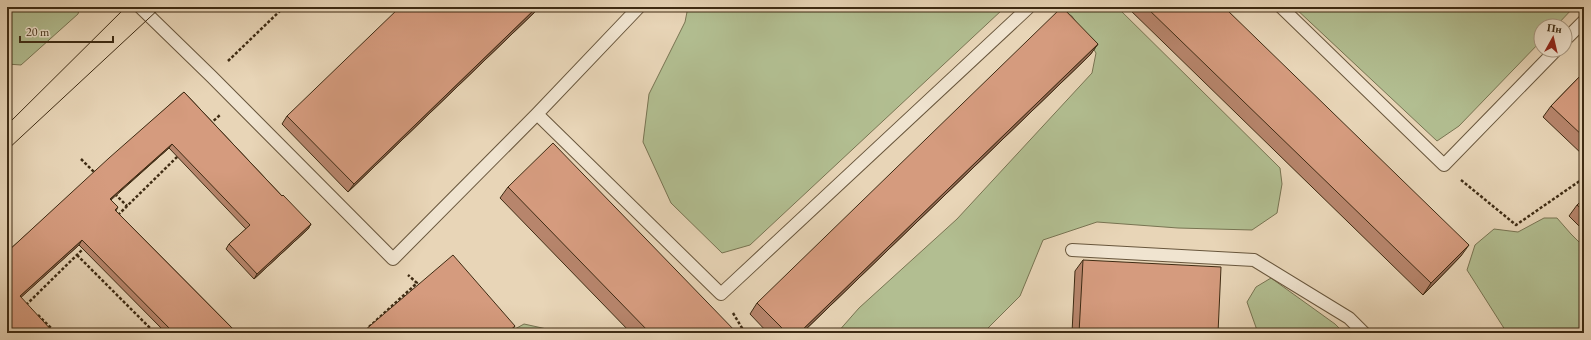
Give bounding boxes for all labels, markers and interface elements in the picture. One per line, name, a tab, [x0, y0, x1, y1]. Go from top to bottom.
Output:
scale bar	[20, 18, 113, 44]
north arrow	[1533, 18, 1573, 58]
text: Пн	[1546, 20, 1563, 36]
text: 20 m	[26, 24, 50, 40]

